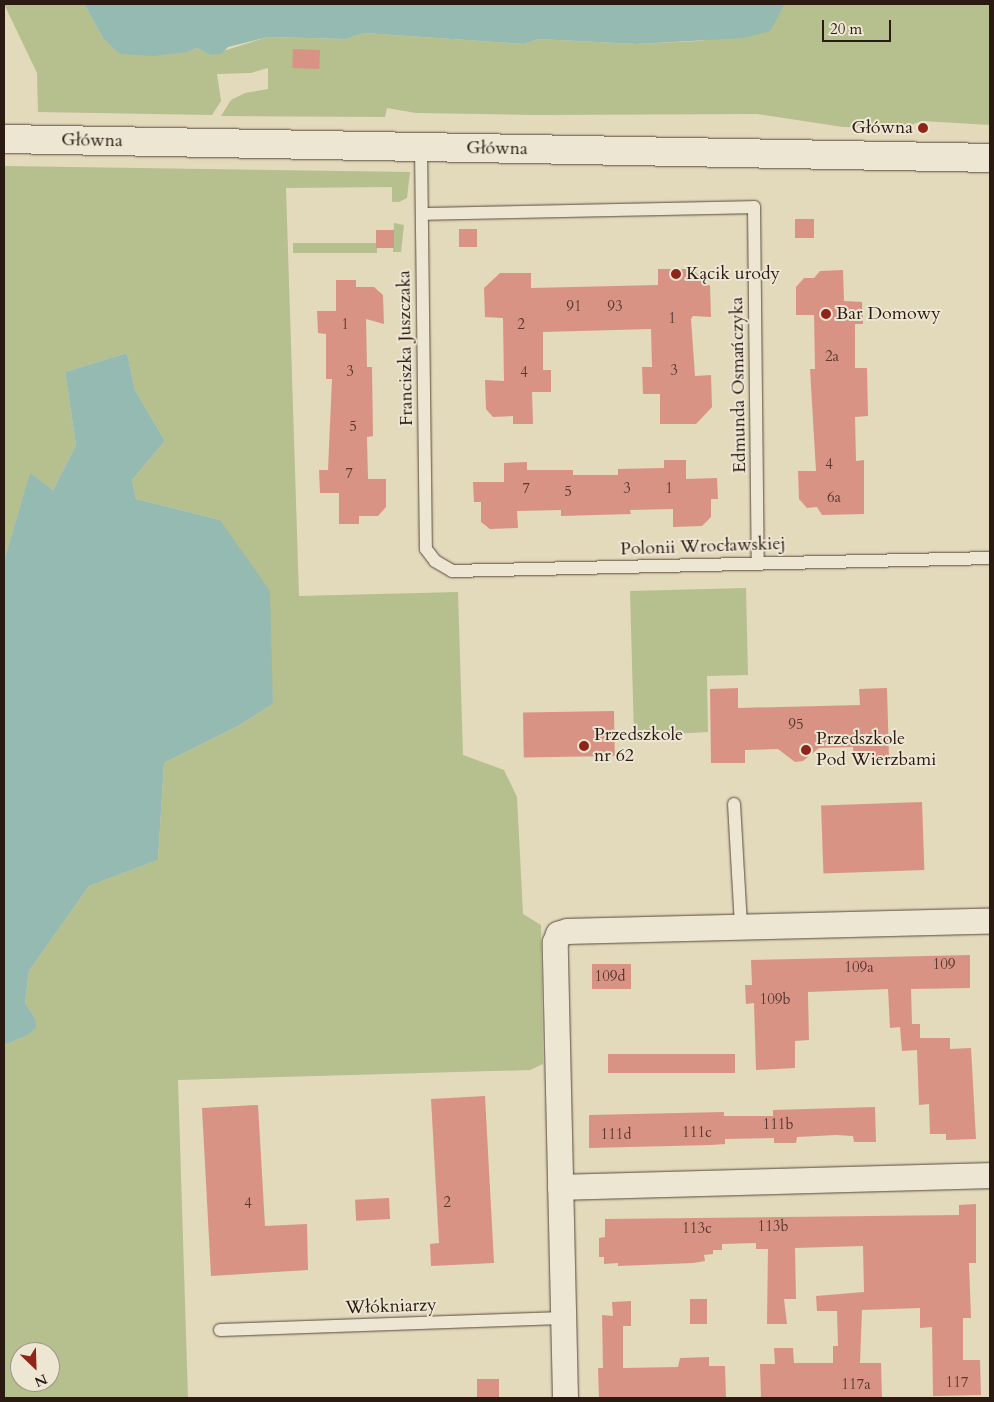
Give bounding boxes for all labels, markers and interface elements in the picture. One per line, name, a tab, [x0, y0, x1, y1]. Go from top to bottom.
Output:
scale bar	[824, 10, 893, 42]
text: 20 m	[830, 19, 862, 39]
place label: Główna	[852, 117, 913, 139]
marker: Główna	[917, 122, 929, 134]
street label: Główna	[61, 130, 123, 152]
street label: Główna	[466, 138, 528, 160]
place label: Kącik urody	[686, 263, 780, 285]
marker: Kącik urody	[670, 268, 682, 280]
street label: Franciszka Juszczaka	[394, 270, 418, 426]
street label: Edmunda Osmańczyka	[727, 297, 751, 473]
house number: 91	[566, 298, 582, 316]
house number: 93	[607, 298, 623, 316]
place label: Bar Domowy	[836, 303, 941, 325]
marker: Bar Domowy	[820, 308, 832, 320]
house number: 1	[668, 310, 676, 328]
house number: 1	[341, 316, 349, 334]
house number: 2	[517, 316, 525, 334]
house number: 2a	[825, 348, 839, 366]
house number: 3	[670, 362, 678, 380]
house number: 3	[346, 363, 354, 381]
house number: 4	[520, 364, 528, 382]
house number: 5	[349, 418, 357, 436]
house number: 4	[825, 456, 833, 474]
house number: 7	[345, 465, 353, 483]
house number: 7	[522, 480, 530, 498]
house number: 3	[623, 480, 631, 498]
house number: 1	[665, 480, 673, 498]
house number: 5	[564, 483, 572, 501]
house number: 6a	[827, 489, 841, 507]
street label: Polonii Wrocławskiej	[620, 533, 786, 561]
house number: 95	[788, 716, 804, 734]
place label: Przedszkole nr 62	[594, 725, 683, 768]
place label: Przedszkole Pod Wierzbami	[816, 729, 936, 772]
marker: Przedszkole nr 62	[578, 740, 590, 752]
marker: Przedszkole Pod Wierzbami	[800, 744, 812, 756]
house number: 109	[932, 956, 956, 974]
house number: 109a	[844, 959, 874, 977]
house number: 109d	[594, 968, 626, 986]
house number: 109b	[759, 991, 791, 1009]
house number: 111b	[762, 1116, 794, 1134]
house number: 111c	[682, 1124, 712, 1142]
house number: 111d	[600, 1126, 632, 1144]
house number: 2	[443, 1194, 451, 1212]
house number: 4	[244, 1195, 252, 1213]
house number: 113b	[757, 1218, 789, 1236]
house number: 113c	[682, 1220, 712, 1238]
street label: Włókniarzy	[345, 1295, 437, 1319]
north arrow	[10, 1342, 60, 1392]
text: N	[31, 1369, 50, 1391]
house number: 117	[945, 1374, 969, 1392]
house number: 117a	[841, 1376, 871, 1394]

